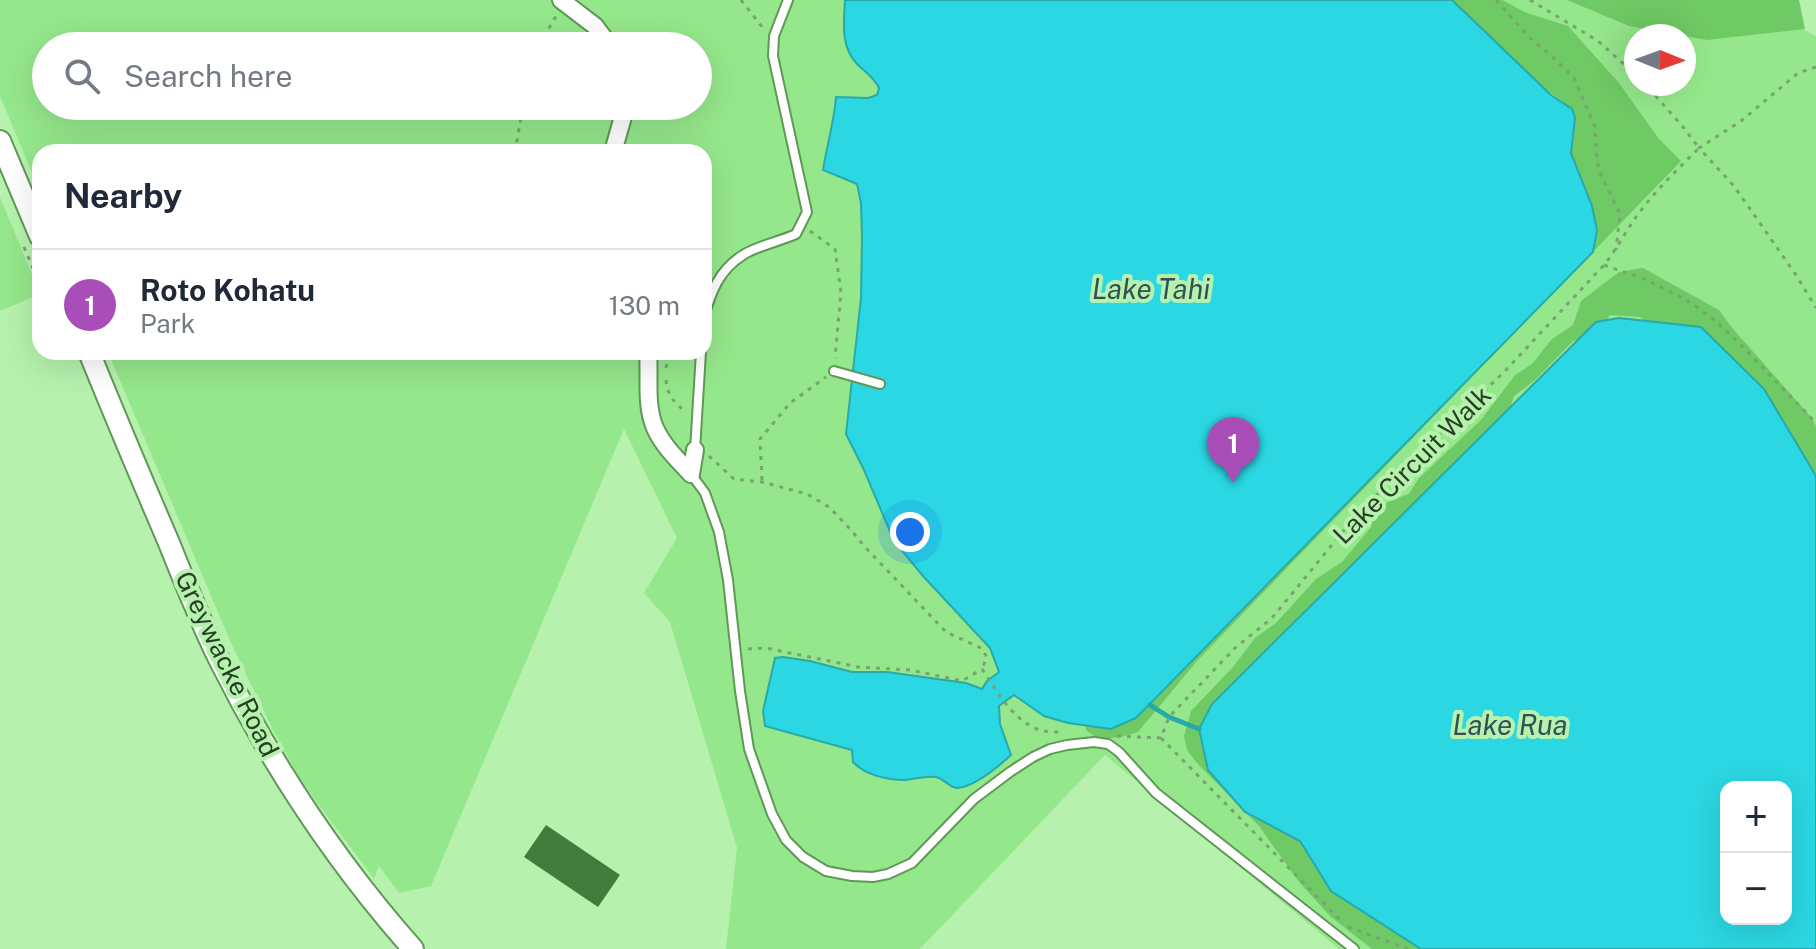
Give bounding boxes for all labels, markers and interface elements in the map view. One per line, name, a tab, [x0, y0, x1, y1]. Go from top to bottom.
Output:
north arrow	[1624, 24, 1696, 96]
search box	[32, 32, 712, 120]
icon: search	[60, 54, 104, 98]
text: Search here	[124, 58, 292, 94]
text: Nearby	[64, 176, 182, 216]
text: Roto Kohatu	[140, 272, 315, 308]
water label: Lake Tahi	[1092, 272, 1210, 305]
text: 1	[84, 290, 96, 321]
text: 130 m	[608, 290, 680, 321]
text: Park	[140, 308, 195, 339]
street label: Lake Circuit Walk	[1326, 379, 1497, 550]
pin: 1	[1207, 417, 1259, 483]
your location	[890, 512, 930, 552]
street label: Greywacke Road	[169, 566, 286, 762]
water label: Lake Rua	[1452, 708, 1568, 741]
map controls	[1720, 781, 1792, 925]
button: +	[1720, 781, 1792, 853]
button: −	[1720, 853, 1792, 925]

